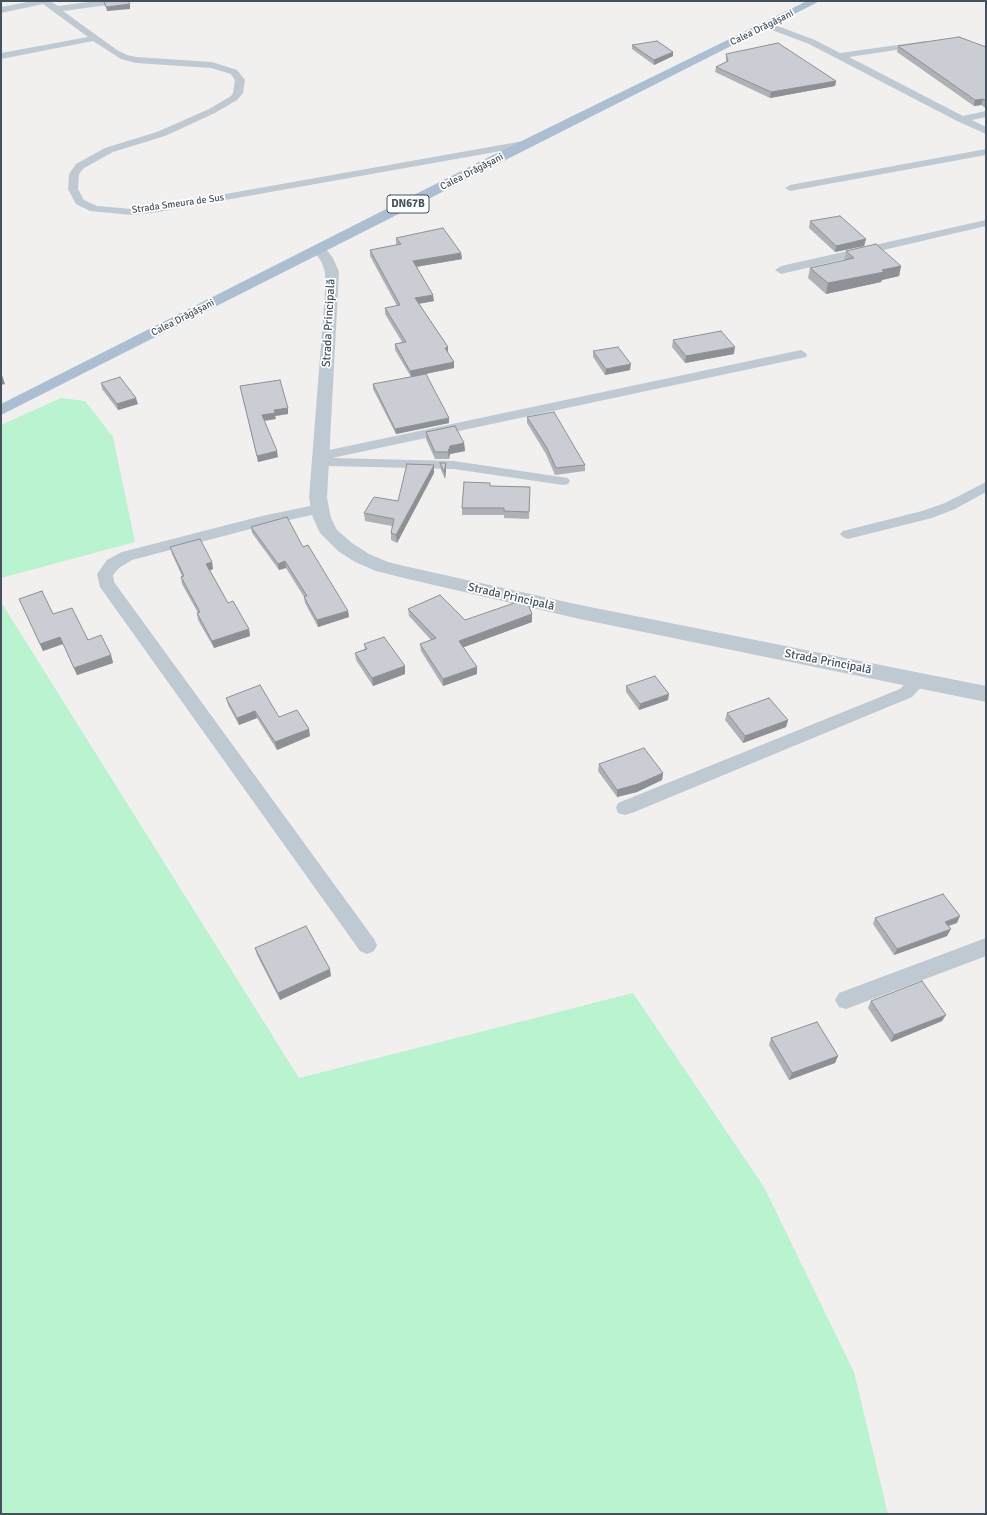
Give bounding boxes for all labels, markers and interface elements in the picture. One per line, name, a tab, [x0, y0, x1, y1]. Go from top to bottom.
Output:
street label: Calea Drăgășani	[728, 7, 796, 49]
street label: Calea Drăgășani	[438, 151, 506, 193]
street label: Strada Smeura de Sus	[131, 192, 225, 216]
road number: DN67B	[387, 195, 429, 213]
street label: Strada Principală	[319, 278, 339, 368]
street label: Calea Drăgășani	[149, 297, 217, 339]
street label: Strada Principală	[466, 580, 556, 614]
street label: Strada Principală	[783, 646, 873, 678]

